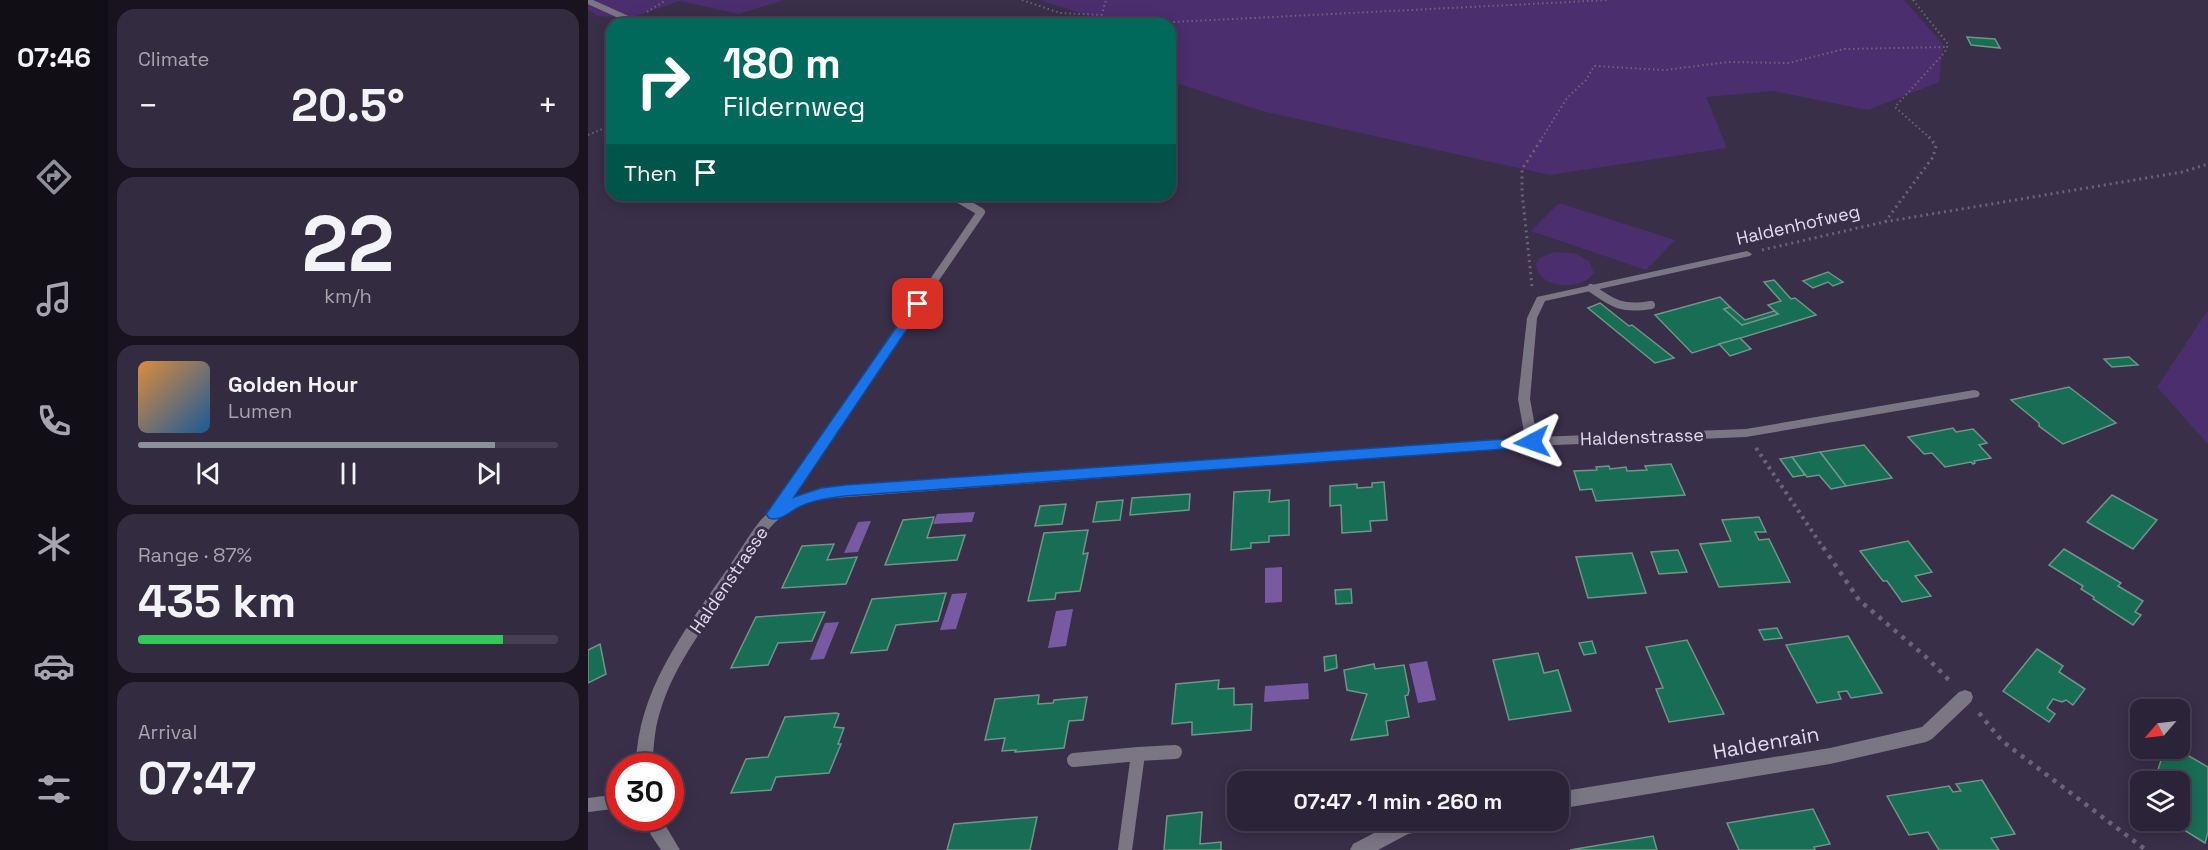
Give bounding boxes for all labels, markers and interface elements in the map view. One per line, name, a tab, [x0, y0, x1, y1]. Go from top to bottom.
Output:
text: 180 m	[723, 37, 841, 90]
text: 07:46	[17, 40, 91, 75]
icon: right	[624, 42, 702, 120]
text: Climate	[138, 46, 209, 72]
text: 20.5°	[291, 77, 405, 134]
text: −	[138, 85, 158, 127]
text: +	[538, 85, 558, 127]
text: Fildernweg	[723, 89, 865, 124]
icon: directions	[33, 156, 75, 198]
icon: arrive	[689, 156, 722, 189]
text: Then	[624, 159, 677, 187]
text: 22	[302, 194, 394, 294]
street label: Haldenhofweg	[1734, 199, 1862, 250]
icon: music	[33, 278, 75, 320]
pin	[892, 278, 943, 329]
text: km/h	[324, 283, 372, 309]
icon: arrive	[901, 287, 934, 320]
text: Golden Hour	[228, 370, 358, 398]
text: Lumen	[228, 398, 292, 424]
icon: phone	[33, 400, 75, 442]
position arrow	[1500, 410, 1564, 474]
street label: Haldenstrasse	[1580, 423, 1704, 450]
icon: previous	[192, 457, 225, 490]
icon: pause	[332, 457, 365, 490]
icon: next	[472, 457, 505, 490]
street label: Haldenstrasse	[684, 522, 773, 637]
icon: climate	[33, 523, 75, 565]
text: Range · 87%	[138, 542, 252, 568]
text: 435 km	[138, 573, 296, 630]
icon: car	[33, 645, 75, 687]
north arrow	[2130, 699, 2190, 759]
map controls	[2130, 699, 2190, 831]
text: Arrival	[138, 719, 197, 745]
street label: Haldenrain	[1711, 720, 1821, 765]
text: 07:47	[138, 750, 256, 807]
speed limit sign: 30	[606, 753, 684, 831]
icon: filters	[33, 768, 75, 810]
button: layers	[2130, 771, 2190, 831]
text: 07:47 · 1 min · 260 m	[1294, 787, 1502, 815]

